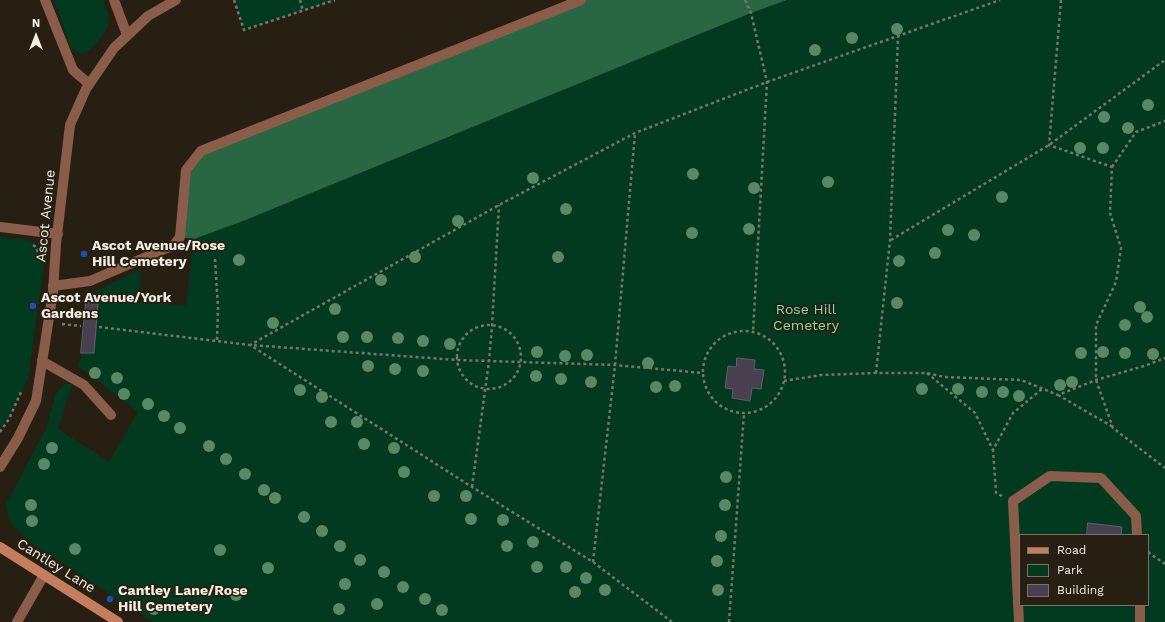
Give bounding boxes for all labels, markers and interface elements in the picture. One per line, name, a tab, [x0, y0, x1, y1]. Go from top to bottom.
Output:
north arrow	[16, 16, 56, 56]
text: N	[32, 17, 40, 30]
street label: Ascot Avenue	[33, 169, 59, 263]
place label: Ascot Avenue/Rose Hill Cemetery	[92, 238, 225, 270]
marker: Ascot Avenue/Rose Hill Cemetery	[79, 249, 89, 259]
place label: Ascot Avenue/York Gardens	[41, 290, 171, 322]
marker: Ascot Avenue/York Gardens	[28, 301, 38, 311]
park label: Rose Hill Cemetery	[773, 302, 839, 334]
legend	[1019, 534, 1149, 606]
street label: Cantley Lane	[14, 535, 98, 597]
text: Road	[1057, 543, 1086, 557]
text: Park	[1057, 563, 1083, 577]
place label: Cantley Lane/Rose Hill Cemetery	[118, 583, 248, 616]
text: Building	[1057, 583, 1104, 597]
marker: Cantley Lane/Rose Hill Cemetery	[105, 594, 115, 604]

